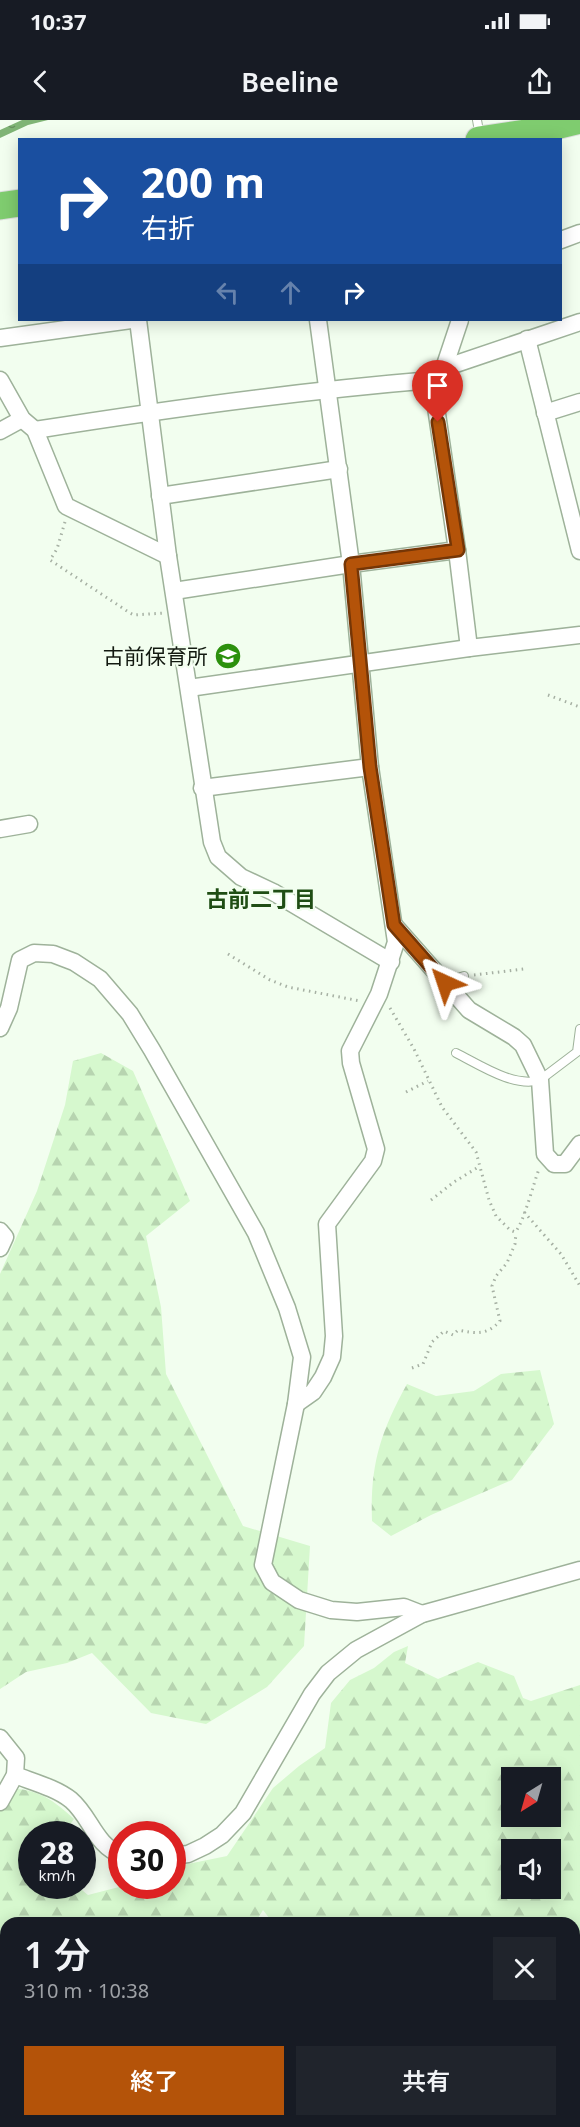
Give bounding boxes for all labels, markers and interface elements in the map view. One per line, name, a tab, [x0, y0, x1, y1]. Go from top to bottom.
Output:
text: 10:37	[30, 6, 87, 36]
text: Beeline	[241, 63, 339, 100]
icon: back	[24, 65, 57, 98]
icon: share	[523, 65, 556, 98]
text: 200 m	[141, 153, 265, 210]
icon: right	[42, 162, 120, 240]
text: 右折	[141, 209, 195, 246]
icon: left	[211, 276, 244, 309]
icon: ahead	[274, 276, 307, 309]
icon: right	[337, 276, 370, 309]
pin	[412, 360, 463, 422]
icon: arrive	[421, 369, 454, 402]
school or university icon: 古前保育所	[213, 641, 243, 671]
place label: 古前保育所	[103, 642, 208, 670]
district label: 古前二丁目	[206, 883, 316, 913]
position arrow	[413, 951, 477, 1015]
north arrow	[501, 1767, 561, 1827]
map controls	[501, 1767, 561, 1899]
speed limit sign: 30	[108, 1821, 186, 1899]
text: 28	[40, 1832, 74, 1873]
button: sound	[501, 1839, 561, 1899]
text: km/h	[39, 1865, 75, 1885]
text: 1 分	[24, 1930, 90, 1979]
button: close	[493, 1937, 556, 2000]
text: 310 m · 10:38	[24, 1977, 149, 2004]
button: 終了	[24, 2046, 284, 2115]
button: 共有	[296, 2046, 556, 2115]

